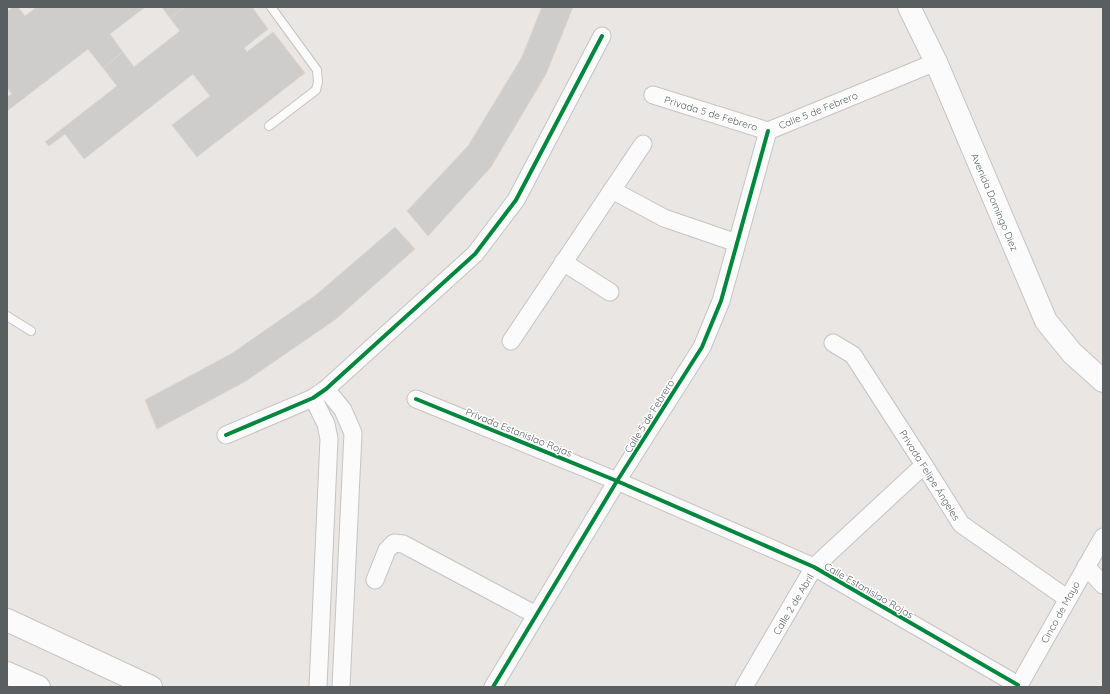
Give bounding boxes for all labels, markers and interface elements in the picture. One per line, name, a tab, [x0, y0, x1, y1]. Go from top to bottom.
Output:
street label: Calle 5 de Febrero	[777, 89, 860, 132]
street label: Privada 5 de Febrero	[663, 93, 759, 134]
street label: Avenida Domingo Diez	[968, 151, 1021, 253]
street label: Calle 5 de Febrero	[622, 377, 677, 455]
street label: Privada Estanislao Rojas	[464, 405, 574, 460]
street label: Privada Felipe Ángeles	[896, 427, 963, 523]
street label: Calle Estanislao Rojas	[822, 560, 916, 622]
street label: Calle 2 de Abril	[770, 571, 817, 637]
street label: Cinco de Mayo	[1038, 579, 1083, 645]

